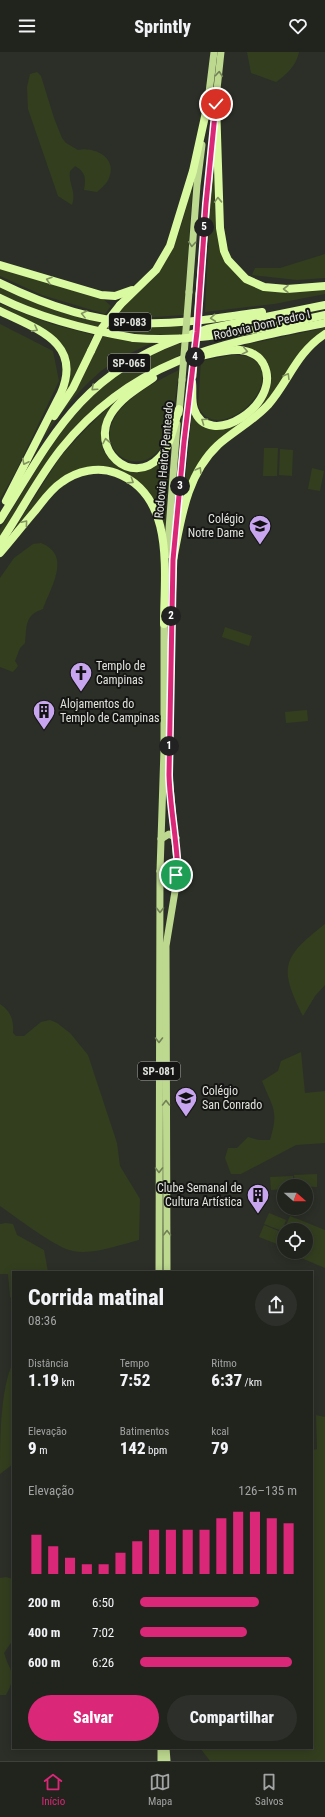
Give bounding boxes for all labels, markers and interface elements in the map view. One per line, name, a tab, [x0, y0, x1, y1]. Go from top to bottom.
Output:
icon: menu	[16, 15, 38, 37]
icon: heart	[287, 15, 309, 37]
text: Sprintly	[134, 16, 191, 37]
one-way arrow	[214, 71, 223, 77]
pin	[199, 87, 233, 121]
icon: check	[205, 93, 227, 115]
one-way arrow	[214, 197, 223, 203]
pin: 5	[194, 217, 214, 237]
text: 5	[201, 220, 207, 233]
one-way arrow	[188, 241, 197, 247]
one-way arrow	[46, 276, 53, 285]
one-way arrow	[283, 285, 289, 293]
street label: Rodovia Dom Pedro I	[212, 307, 312, 343]
one-way arrow	[81, 311, 87, 319]
road number: SP-083	[109, 313, 151, 331]
one-way arrow	[210, 313, 216, 322]
one-way arrow	[31, 324, 38, 331]
pin: 4	[185, 347, 205, 367]
one-way arrow	[241, 347, 248, 355]
text: 4	[192, 350, 198, 363]
road number: SP-065	[108, 354, 150, 372]
one-way arrow	[283, 373, 290, 380]
one-way arrow	[91, 384, 99, 391]
street label: Rodovia Heitor Penteado	[152, 401, 176, 519]
one-way arrow	[201, 418, 208, 426]
one-way arrow	[102, 438, 111, 445]
one-way arrow	[23, 458, 30, 465]
one-way arrow	[195, 467, 202, 474]
one-way arrow	[127, 476, 134, 483]
pin: 3	[170, 476, 190, 496]
text: 3	[177, 479, 183, 492]
place label: Colégio Notre Dame	[188, 512, 244, 540]
school or university icon: Colégio Notre Dame	[247, 513, 273, 546]
one-way arrow	[20, 521, 27, 528]
pin: 2	[161, 606, 181, 626]
text: 2	[168, 609, 174, 622]
place label: Templo de Campinas	[96, 659, 146, 687]
church icon: Templo de Campinas	[68, 660, 94, 693]
place label: Alojamentos do Templo de Campinas	[60, 697, 159, 725]
building icon: Alojamentos do Templo de Campinas	[31, 698, 57, 731]
pin: 1	[159, 736, 179, 756]
text: 1	[166, 739, 172, 752]
pin	[159, 858, 193, 892]
icon: arrive	[165, 864, 187, 886]
one-way arrow	[156, 907, 164, 913]
one-way arrow	[155, 1037, 163, 1043]
road number: SP-081	[138, 1062, 180, 1080]
place label: Colégio San Conrado	[202, 1084, 262, 1112]
school or university icon: Colégio San Conrado	[173, 1085, 199, 1118]
one-way arrow	[162, 1100, 171, 1106]
one-way arrow	[155, 1167, 163, 1173]
north arrow	[277, 1179, 313, 1215]
map controls	[277, 1179, 313, 1259]
place label: Clube Semanal de Cultura Artística	[157, 1181, 242, 1209]
building icon: Clube Semanal de Cultura Artística	[245, 1182, 271, 1215]
button: locate	[277, 1223, 313, 1259]
one-way arrow	[163, 1230, 171, 1236]
button: share	[255, 1284, 297, 1326]
text: Corrida matinal	[28, 1285, 164, 1310]
text: 08:36	[28, 1313, 57, 1328]
text: Distância	[28, 1357, 69, 1370]
text: Tempo	[120, 1357, 149, 1370]
text: Ritmo	[211, 1357, 237, 1370]
text: 1.19	[28, 1370, 59, 1390]
text: 7:52	[120, 1370, 150, 1390]
text: 6:37	[211, 1370, 242, 1390]
text: km	[59, 1376, 75, 1389]
text: /km	[242, 1376, 262, 1389]
text: Elevação	[28, 1425, 67, 1438]
text: Batimentos	[120, 1425, 169, 1438]
text: kcal	[211, 1425, 229, 1438]
text: 9	[28, 1438, 37, 1458]
text: 142	[120, 1438, 146, 1458]
text: 79	[211, 1438, 229, 1458]
text: m	[37, 1444, 47, 1457]
text: bpm	[146, 1444, 167, 1457]
text: Elevação	[28, 1483, 74, 1498]
text: 126–135 m	[238, 1483, 297, 1498]
text: 200 m	[28, 1595, 60, 1610]
text: 6:50	[92, 1595, 114, 1610]
text: 400 m	[28, 1625, 60, 1640]
text: 7:02	[92, 1625, 114, 1640]
text: 600 m	[28, 1655, 60, 1670]
text: 6:26	[92, 1655, 114, 1670]
button: Salvar	[28, 1695, 159, 1741]
button: Compartilhar	[167, 1695, 297, 1741]
tab: Início	[41, 1771, 65, 1808]
tab: Mapa	[148, 1771, 172, 1808]
tab: Salvos	[255, 1771, 284, 1808]

